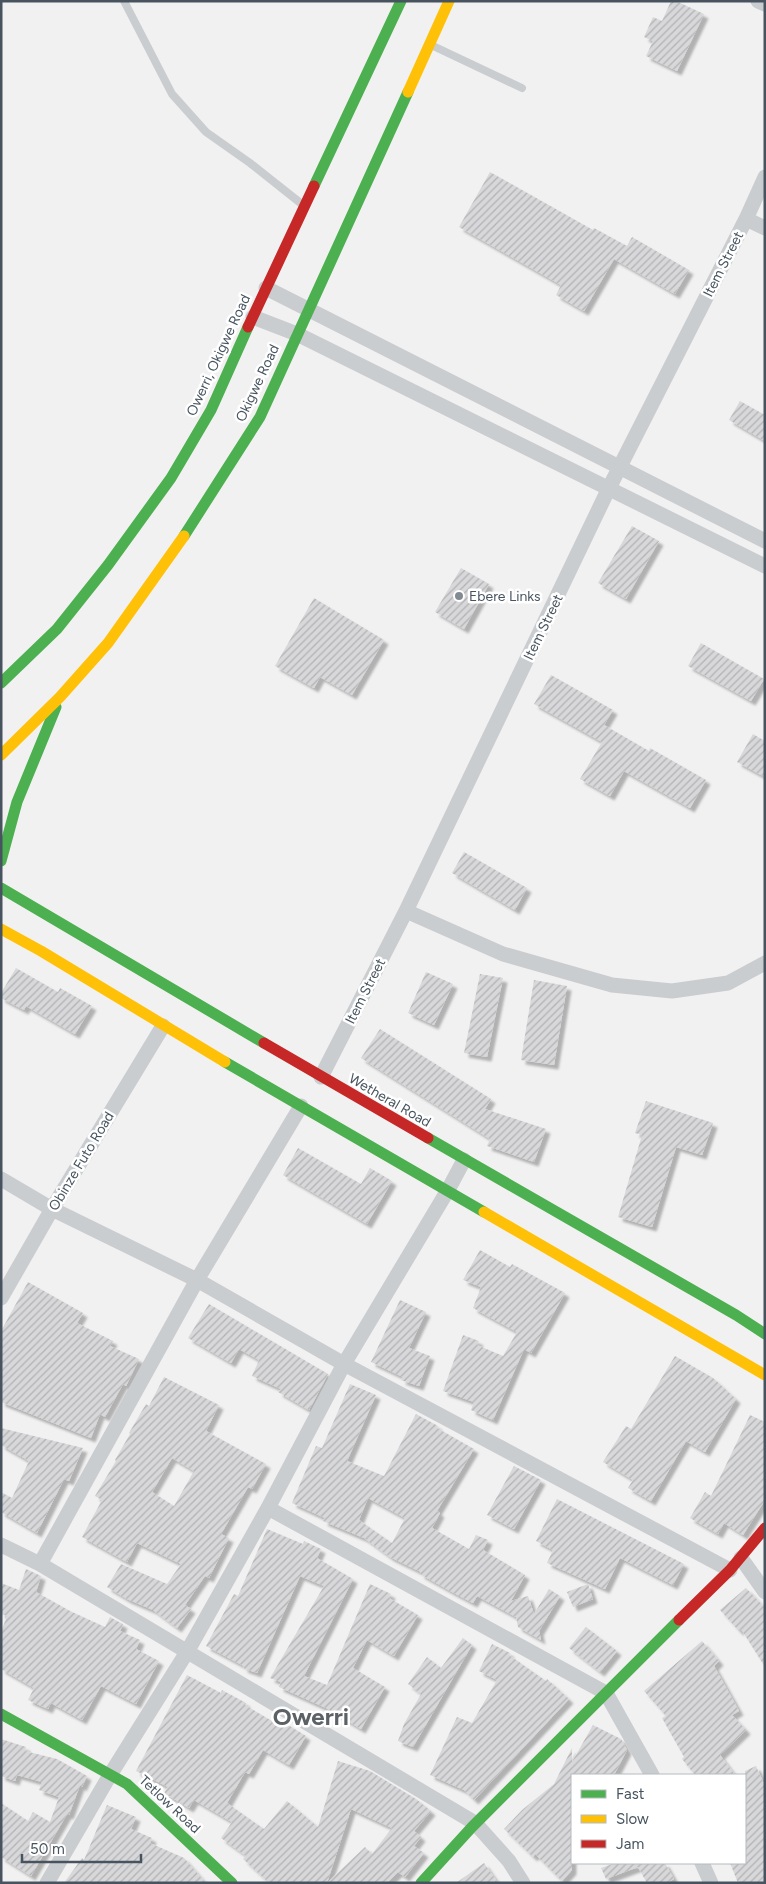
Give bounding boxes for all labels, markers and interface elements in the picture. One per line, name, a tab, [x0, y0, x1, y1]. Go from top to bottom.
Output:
street label: Item Street	[700, 229, 747, 300]
street label: Owerri, Okigwe Road	[183, 292, 254, 419]
street label: Okigwe Road	[232, 342, 283, 425]
place label: Ebere Links	[469, 588, 541, 605]
marker: Ebere Links	[453, 590, 465, 602]
street label: Item Street	[520, 591, 567, 663]
street label: Item Street	[342, 956, 389, 1027]
street label: Wetheral Road	[346, 1070, 434, 1131]
street label: Obinze Futo Road	[45, 1109, 118, 1214]
district label: Owerri	[273, 1702, 349, 1731]
street label: Tetlow Road	[136, 1772, 204, 1837]
legend	[571, 1774, 746, 1864]
text: Fast	[616, 1785, 645, 1803]
text: Slow	[616, 1810, 649, 1828]
scale bar	[22, 1832, 141, 1864]
text: Jam	[616, 1835, 644, 1853]
text: 50 m	[30, 1840, 65, 1858]

